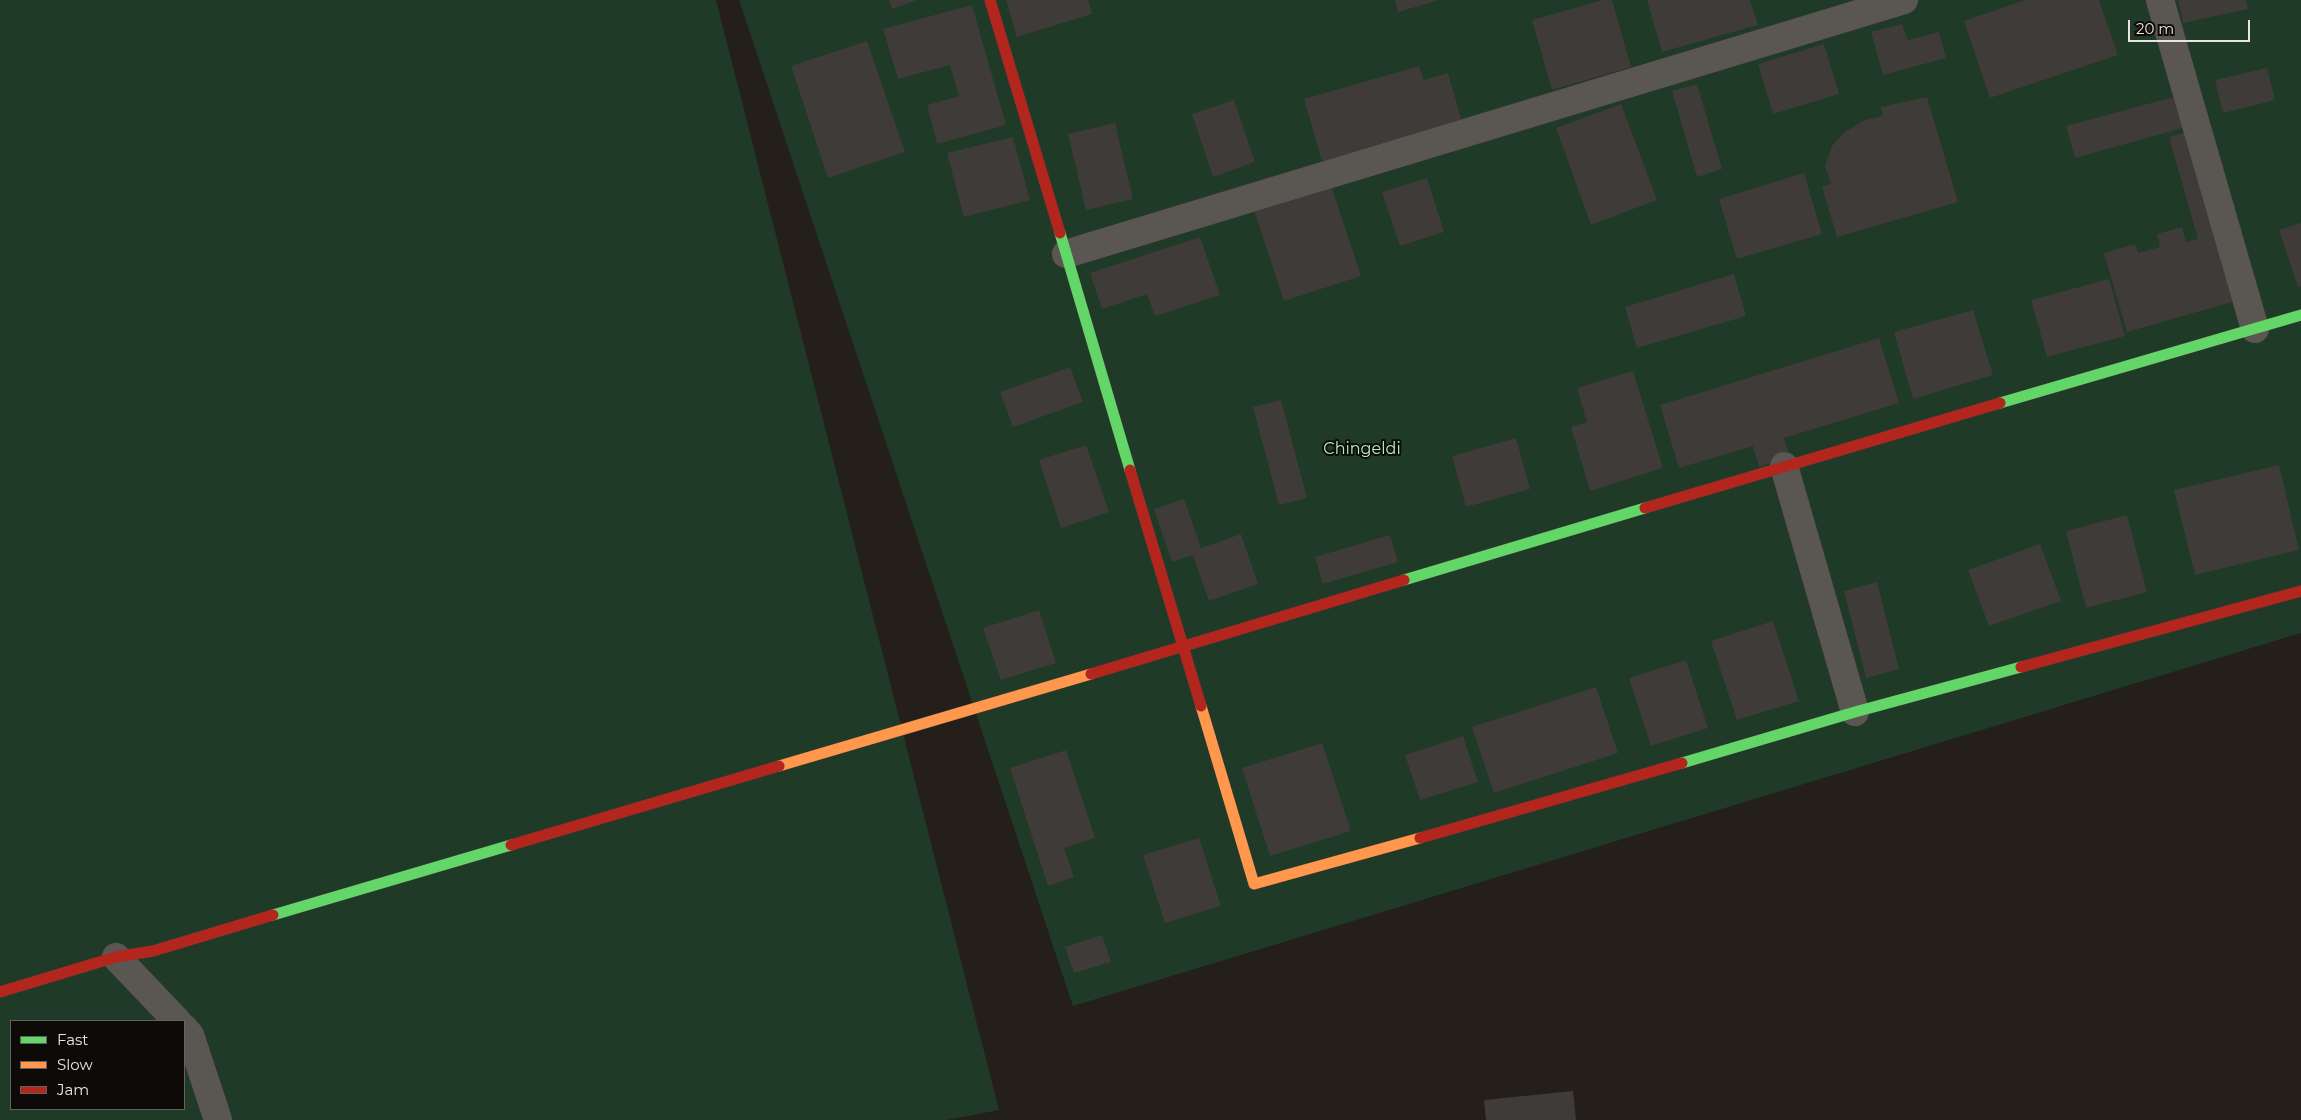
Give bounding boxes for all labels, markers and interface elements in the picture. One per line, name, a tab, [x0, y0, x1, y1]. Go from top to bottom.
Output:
scale bar	[2131, 10, 2254, 42]
text: 20 m	[2136, 19, 2174, 38]
park label: Chingeldi	[1323, 439, 1401, 459]
legend	[10, 1020, 185, 1110]
text: Fast	[57, 1030, 88, 1049]
text: Slow	[57, 1055, 93, 1074]
text: Jam	[57, 1080, 89, 1099]

